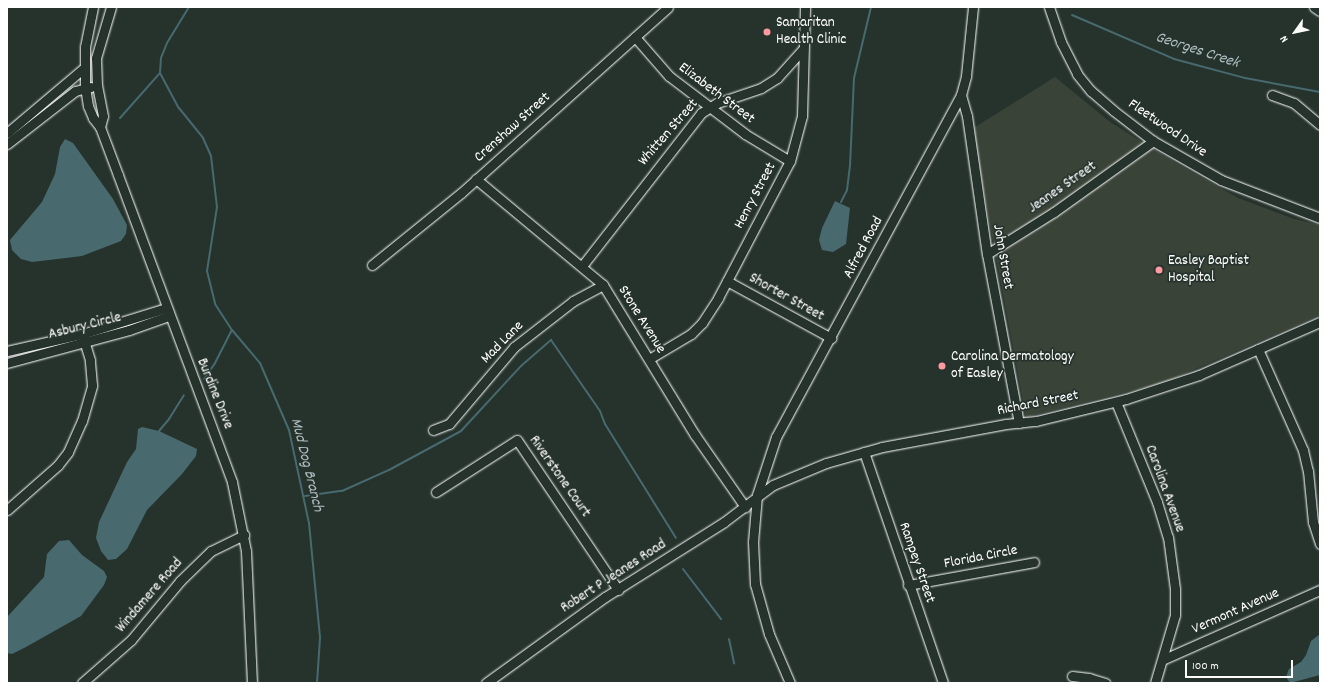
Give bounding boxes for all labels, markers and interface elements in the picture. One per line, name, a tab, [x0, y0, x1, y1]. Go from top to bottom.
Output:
north arrow	[1275, 12, 1315, 52]
place label: Samaritan Health Clinic	[776, 14, 846, 49]
marker: Samaritan Health Clinic	[761, 26, 773, 38]
water label: Georges Creek	[1153, 28, 1241, 74]
text: N	[1277, 32, 1293, 45]
street label: Elizabeth Street	[674, 59, 758, 129]
street label: Crenshaw Street	[471, 89, 555, 167]
street label: Whitten Street	[635, 96, 703, 170]
street label: Fleetwood Drive	[1124, 96, 1210, 162]
street label: Jeanes Street	[1026, 158, 1100, 218]
street label: Henry Street	[731, 160, 781, 232]
street label: Alfred Road	[840, 214, 888, 282]
street label: John Street	[987, 223, 1017, 291]
place label: Easley Baptist Hospital	[1168, 252, 1249, 287]
marker: Easley Baptist Hospital	[1153, 264, 1165, 276]
street label: Shorter Street	[745, 270, 827, 326]
street label: Stone Avenue	[613, 283, 669, 357]
street label: Asbury Circle	[47, 309, 123, 345]
street label: Mad Lane	[478, 318, 528, 368]
place label: Carolina Dermatology of Easley	[951, 348, 1074, 383]
street label: Burdine Drive	[192, 356, 236, 432]
marker: Carolina Dermatology of Easley	[936, 360, 948, 372]
street label: Richard Street	[996, 387, 1080, 421]
water label: Mud Dog Branch	[285, 416, 327, 514]
street label: Riverstone Court	[524, 433, 594, 521]
street label: Carolina Avenue	[1140, 443, 1188, 535]
street label: Rampey Street	[894, 520, 938, 606]
street label: Robert P Jeanes Road	[558, 536, 670, 618]
street label: Florida Circle	[943, 542, 1019, 574]
street label: Windamere Road	[113, 555, 187, 637]
street label: Vermont Avenue	[1190, 585, 1282, 639]
scale bar	[1187, 652, 1295, 678]
text: 100 m	[1192, 658, 1219, 675]

